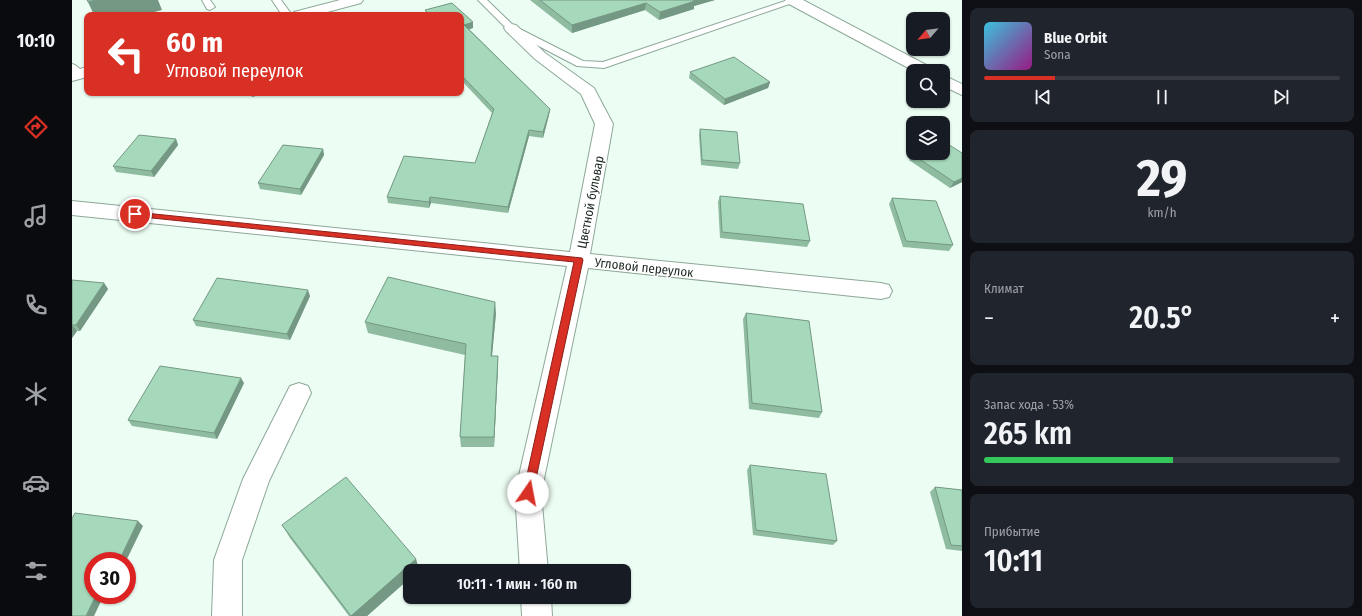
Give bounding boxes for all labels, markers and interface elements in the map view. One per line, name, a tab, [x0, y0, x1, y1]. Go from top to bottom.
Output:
north arrow	[906, 12, 950, 56]
map controls	[906, 12, 950, 160]
text: 60 m	[166, 26, 223, 59]
icon: left	[100, 28, 152, 80]
text: Blue Orbit	[1044, 29, 1107, 47]
text: 10:10	[17, 30, 55, 52]
text: Sona	[1044, 47, 1071, 62]
text: Угловой переулок	[166, 60, 303, 82]
button: search	[906, 64, 950, 108]
icon: previous	[1032, 86, 1054, 108]
icon: pause	[1151, 86, 1173, 108]
icon: next	[1270, 86, 1292, 108]
icon: directions	[22, 113, 50, 141]
button: layers	[906, 116, 950, 160]
text: 29	[1137, 147, 1187, 210]
street label: Цветной бульвар	[574, 154, 607, 250]
pin	[118, 197, 152, 231]
icon: music	[22, 202, 50, 230]
icon: arrive	[124, 203, 146, 225]
text: km/h	[1148, 205, 1177, 220]
street label: Угловой переулок	[593, 255, 694, 280]
text: Климат	[984, 281, 1024, 296]
icon: phone	[22, 291, 50, 319]
text: 20.5°	[1129, 300, 1195, 336]
text: −	[984, 305, 994, 332]
text: +	[1330, 305, 1340, 332]
icon: climate	[22, 380, 50, 408]
text: Запас хода · 53%	[984, 397, 1074, 412]
text: 265 km	[984, 416, 1072, 452]
icon: car	[22, 469, 50, 497]
position arrow	[507, 472, 549, 514]
text: Прибытие	[984, 524, 1040, 539]
text: 10:11	[984, 543, 1043, 579]
speed limit sign: 30	[84, 552, 136, 604]
icon: filters	[22, 557, 50, 585]
text: 10:11 · 1 мин · 160 m	[457, 575, 577, 593]

